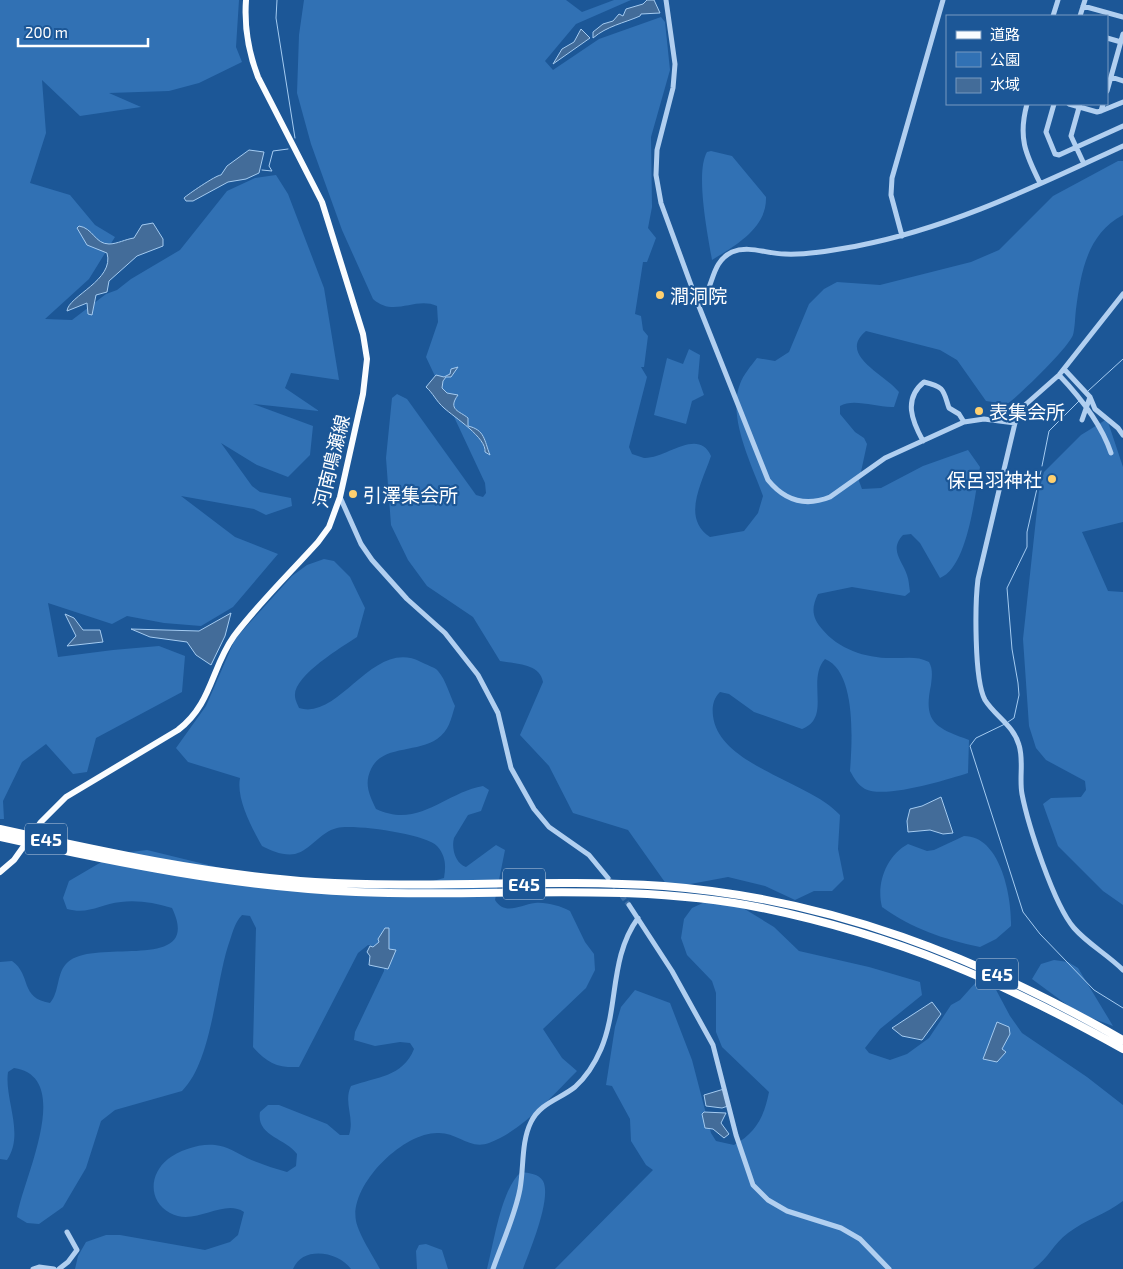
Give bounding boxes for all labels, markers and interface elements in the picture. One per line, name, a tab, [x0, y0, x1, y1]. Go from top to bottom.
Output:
scale bar	[18, 15, 148, 47]
legend	[946, 15, 1108, 105]
text: 200 m	[25, 23, 68, 41]
text: 道路	[990, 25, 1020, 43]
text: 公園	[990, 50, 1020, 68]
text: 水域	[990, 75, 1020, 93]
place label: 澗洞院	[670, 284, 727, 307]
marker: 澗洞院	[654, 289, 666, 301]
place label: 表集会所	[989, 400, 1065, 423]
marker: 表集会所	[973, 405, 985, 417]
street label: 河南鳴瀬線	[308, 412, 354, 510]
place label: 保呂羽神社	[947, 468, 1042, 491]
marker: 保呂羽神社	[1046, 473, 1058, 485]
place label: 引澤集会所	[363, 483, 458, 506]
marker: 引澤集会所	[347, 488, 359, 500]
road number: E45	[25, 824, 67, 854]
road number: E45	[503, 869, 545, 900]
road number: E45	[976, 959, 1018, 990]

